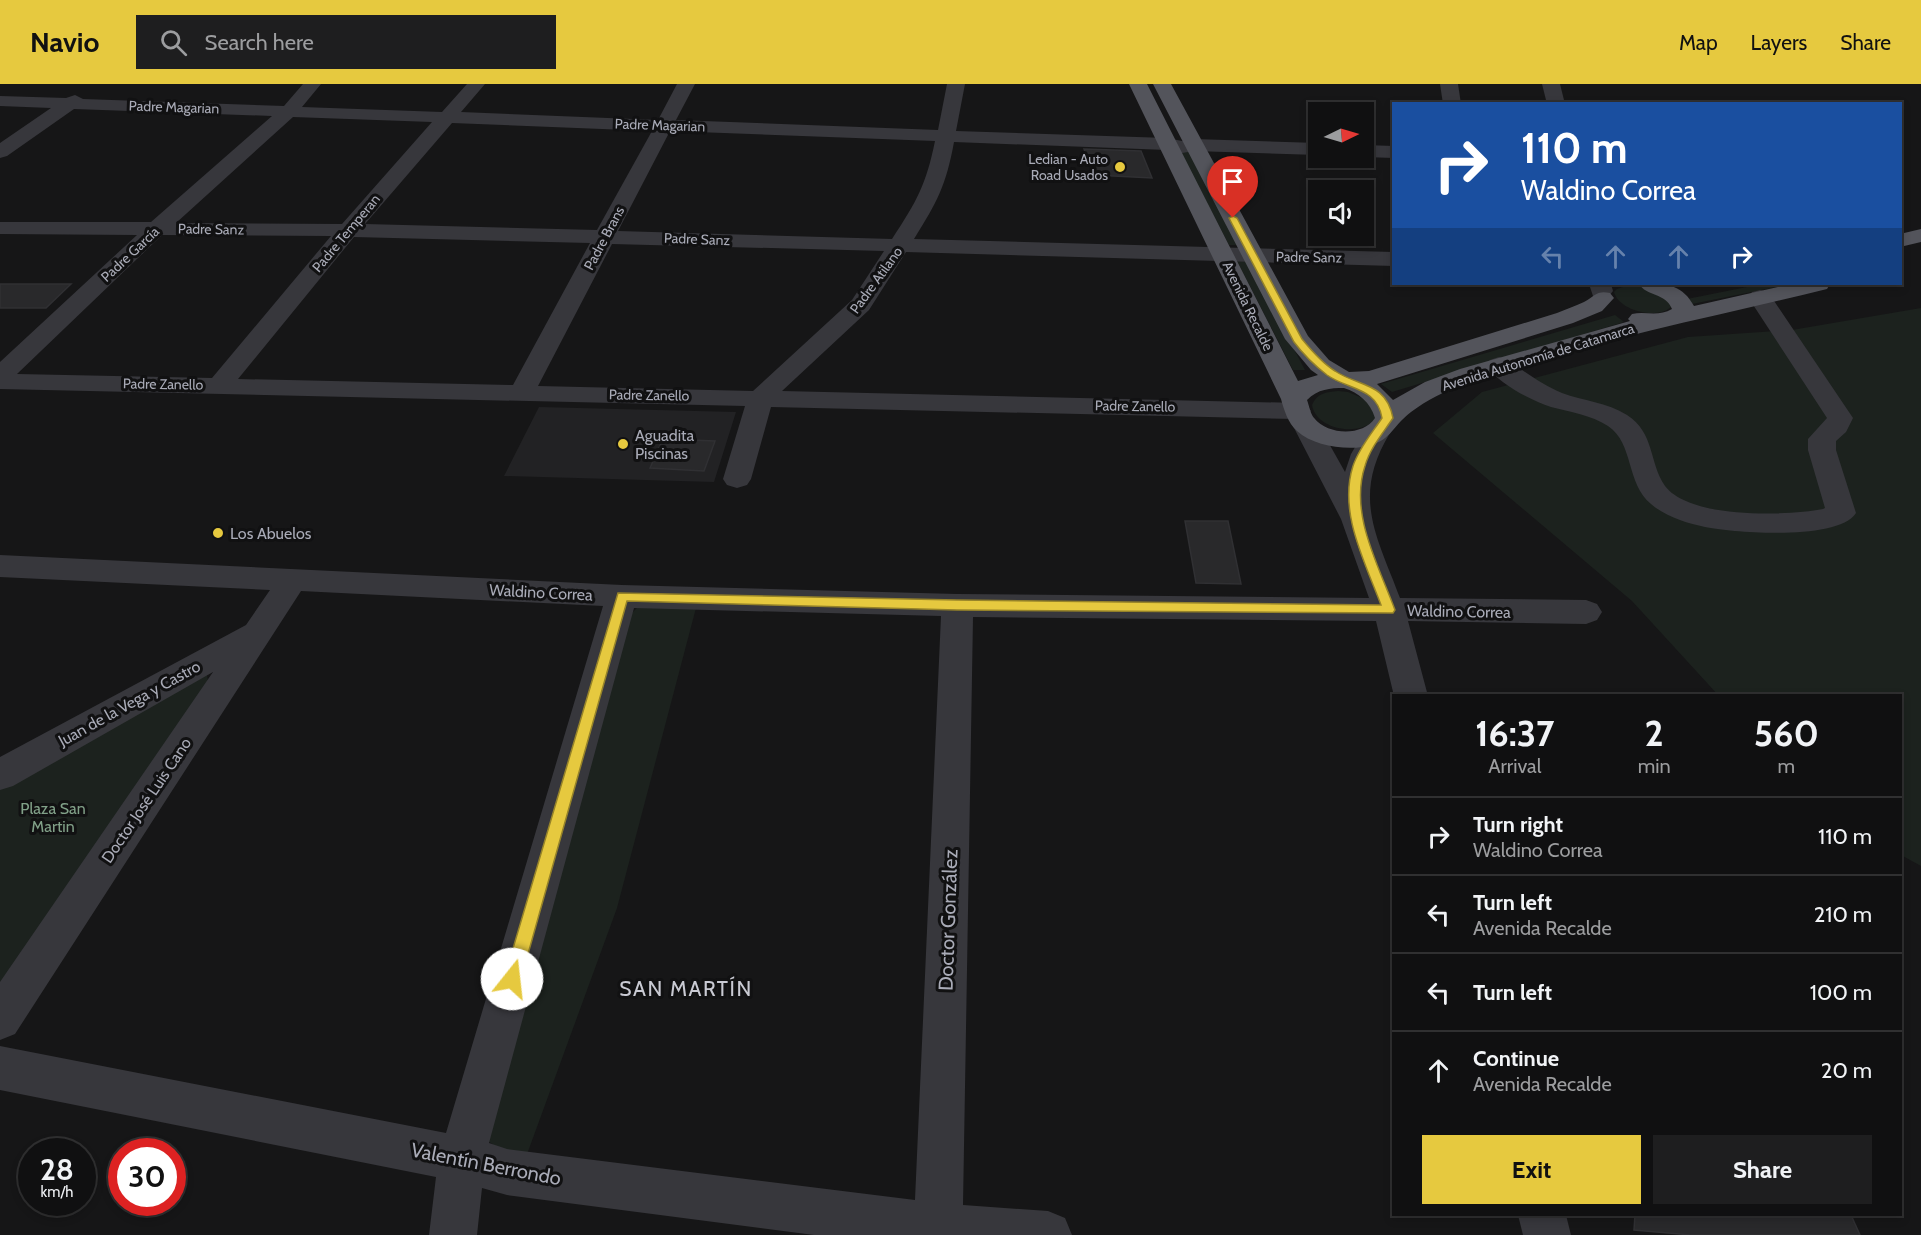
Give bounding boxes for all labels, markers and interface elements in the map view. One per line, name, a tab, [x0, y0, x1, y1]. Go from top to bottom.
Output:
search box	[136, 15, 556, 69]
text: Navio	[30, 25, 100, 59]
icon: search	[157, 26, 190, 59]
text: Search here	[205, 29, 314, 56]
text: Map	[1679, 30, 1718, 55]
text: Layers	[1751, 30, 1807, 55]
text: Share	[1840, 30, 1891, 55]
street label: Padre Magarian	[128, 96, 220, 118]
north arrow	[1308, 102, 1374, 168]
map controls	[1308, 102, 1374, 246]
street label: Padre Magarian	[614, 114, 706, 136]
text: 110 m	[1521, 122, 1628, 174]
icon: right	[1422, 126, 1500, 204]
place label: Ledian - Auto Road Usados	[1028, 150, 1108, 184]
pin	[1207, 156, 1258, 218]
marker: Ledian - Auto Road Usados	[1113, 160, 1127, 174]
icon: arrive	[1216, 165, 1249, 198]
text: Waldino Correa	[1521, 174, 1696, 207]
button: sound	[1308, 180, 1374, 246]
street label: Padre Temperan	[308, 190, 384, 276]
street label: Padre Brans	[580, 203, 628, 273]
street label: Padre Sanz	[178, 219, 245, 239]
street label: Padre García	[97, 222, 163, 286]
street label: Padre Sanz	[664, 229, 731, 249]
icon: left	[1536, 240, 1569, 273]
icon: ahead	[1599, 240, 1632, 273]
icon: ahead	[1662, 240, 1695, 273]
icon: right	[1725, 240, 1758, 273]
street label: Padre Atilano	[846, 243, 906, 317]
street label: Padre Sanz	[1276, 247, 1343, 267]
street label: Avenida Recalde	[1219, 258, 1277, 354]
street label: Avenida Autonomía de Catamarca	[1440, 319, 1637, 395]
street label: Padre Zanello	[123, 374, 204, 394]
street label: Padre Zanello	[609, 385, 690, 405]
street label: Padre Zanello	[1095, 396, 1176, 416]
place label: Aguadita Piscinas	[635, 426, 694, 463]
marker: Aguadita Piscinas	[616, 437, 630, 451]
place label: Los Abuelos	[230, 524, 312, 543]
marker: Los Abuelos	[211, 526, 225, 540]
street label: Waldino Correa	[489, 580, 594, 605]
street label: Waldino Correa	[1407, 601, 1511, 622]
street label: Juan de la Vega y Castro	[54, 656, 204, 751]
text: 16:37	[1475, 711, 1554, 755]
text: 2	[1645, 711, 1664, 755]
text: 560	[1754, 711, 1819, 755]
street label: Doctor José Luis Cano	[98, 734, 195, 866]
text: Arrival	[1488, 754, 1541, 778]
text: min	[1638, 754, 1671, 778]
text: m	[1778, 754, 1795, 778]
park label: Plaza San Martin	[20, 799, 86, 836]
text: Turn right	[1473, 811, 1563, 838]
icon: right	[1422, 820, 1455, 853]
text: 110 m	[1818, 823, 1872, 850]
text: Waldino Correa	[1473, 838, 1603, 862]
street label: Doctor González	[934, 849, 962, 991]
text: Turn left	[1473, 889, 1552, 916]
icon: left	[1422, 898, 1455, 931]
text: 210 m	[1814, 901, 1872, 928]
text: Avenida Recalde	[1473, 916, 1612, 940]
position arrow	[480, 947, 544, 1011]
district label: SAN MARTÍN	[619, 976, 753, 1001]
icon: left	[1422, 976, 1455, 1009]
text: Turn left	[1473, 979, 1552, 1006]
text: 100 m	[1810, 979, 1872, 1006]
text: Continue	[1473, 1045, 1559, 1072]
icon: ahead	[1422, 1054, 1455, 1087]
text: 20 m	[1821, 1057, 1872, 1084]
text: Avenida Recalde	[1473, 1072, 1612, 1096]
button: Exit	[1422, 1135, 1641, 1204]
button: Share	[1653, 1135, 1872, 1204]
speed limit sign: 30	[108, 1138, 186, 1216]
street label: Valentín Berrondo	[409, 1138, 563, 1190]
text: 28	[40, 1151, 74, 1188]
text: km/h	[41, 1183, 73, 1201]

